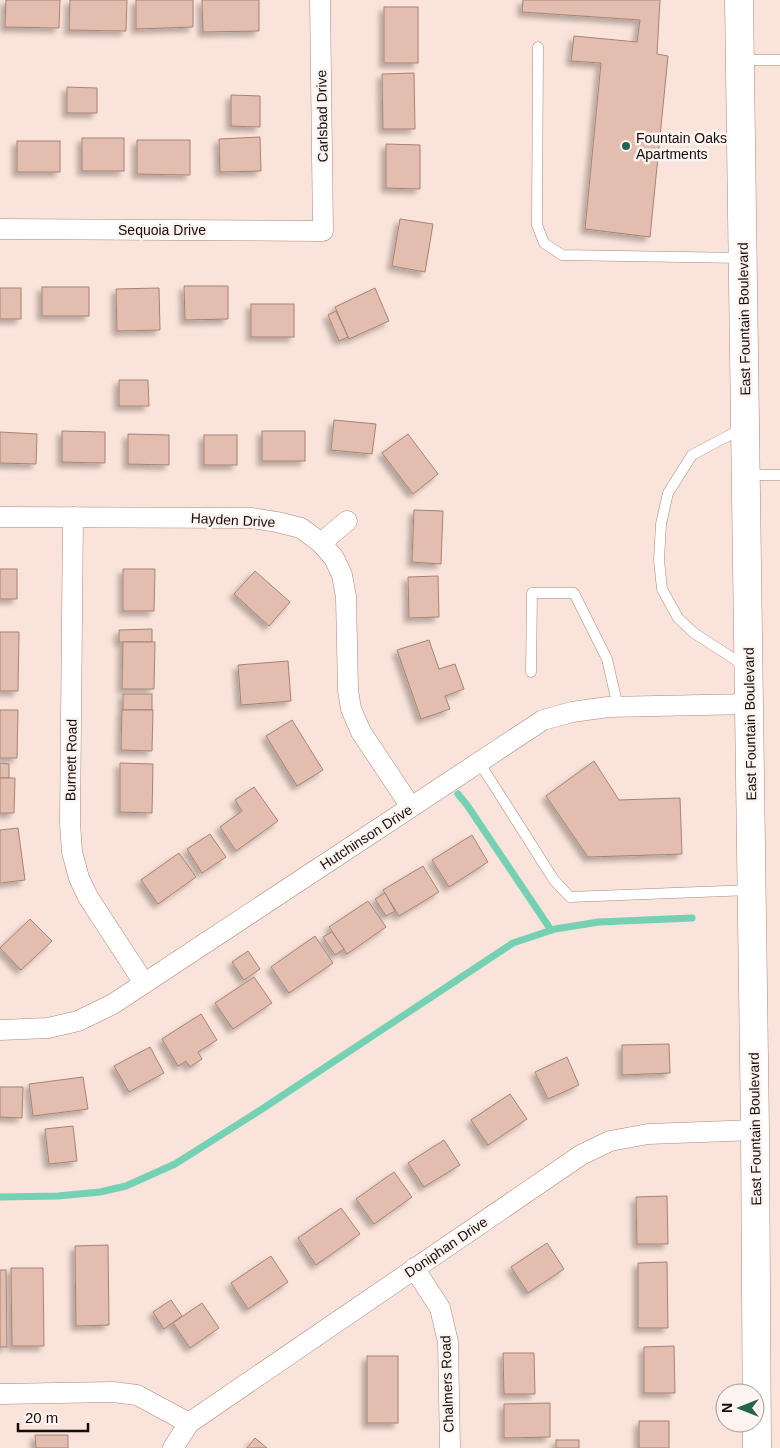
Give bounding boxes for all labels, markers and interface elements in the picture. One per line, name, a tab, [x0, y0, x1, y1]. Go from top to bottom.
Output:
street label: Carlsbad Drive	[313, 69, 331, 162]
place label: Fountain Oaks Apartments	[636, 130, 727, 162]
marker: Fountain Oaks Apartments	[620, 140, 632, 152]
street label: Sequoia Drive	[118, 222, 206, 238]
street label: East Fountain Boulevard	[735, 242, 753, 396]
street label: Hayden Drive	[190, 510, 276, 530]
street label: East Fountain Boulevard	[741, 647, 759, 801]
street label: Burnett Road	[62, 719, 80, 801]
street label: Hutchinson Drive	[317, 801, 415, 873]
street label: East Fountain Boulevard	[746, 1052, 764, 1206]
street label: Doniphan Drive	[402, 1213, 491, 1281]
street label: Chalmers Road	[437, 1335, 457, 1433]
north arrow	[715, 1383, 765, 1433]
scale bar	[18, 1400, 88, 1432]
text: N	[719, 1403, 735, 1413]
text: 20 m	[25, 1409, 58, 1426]

